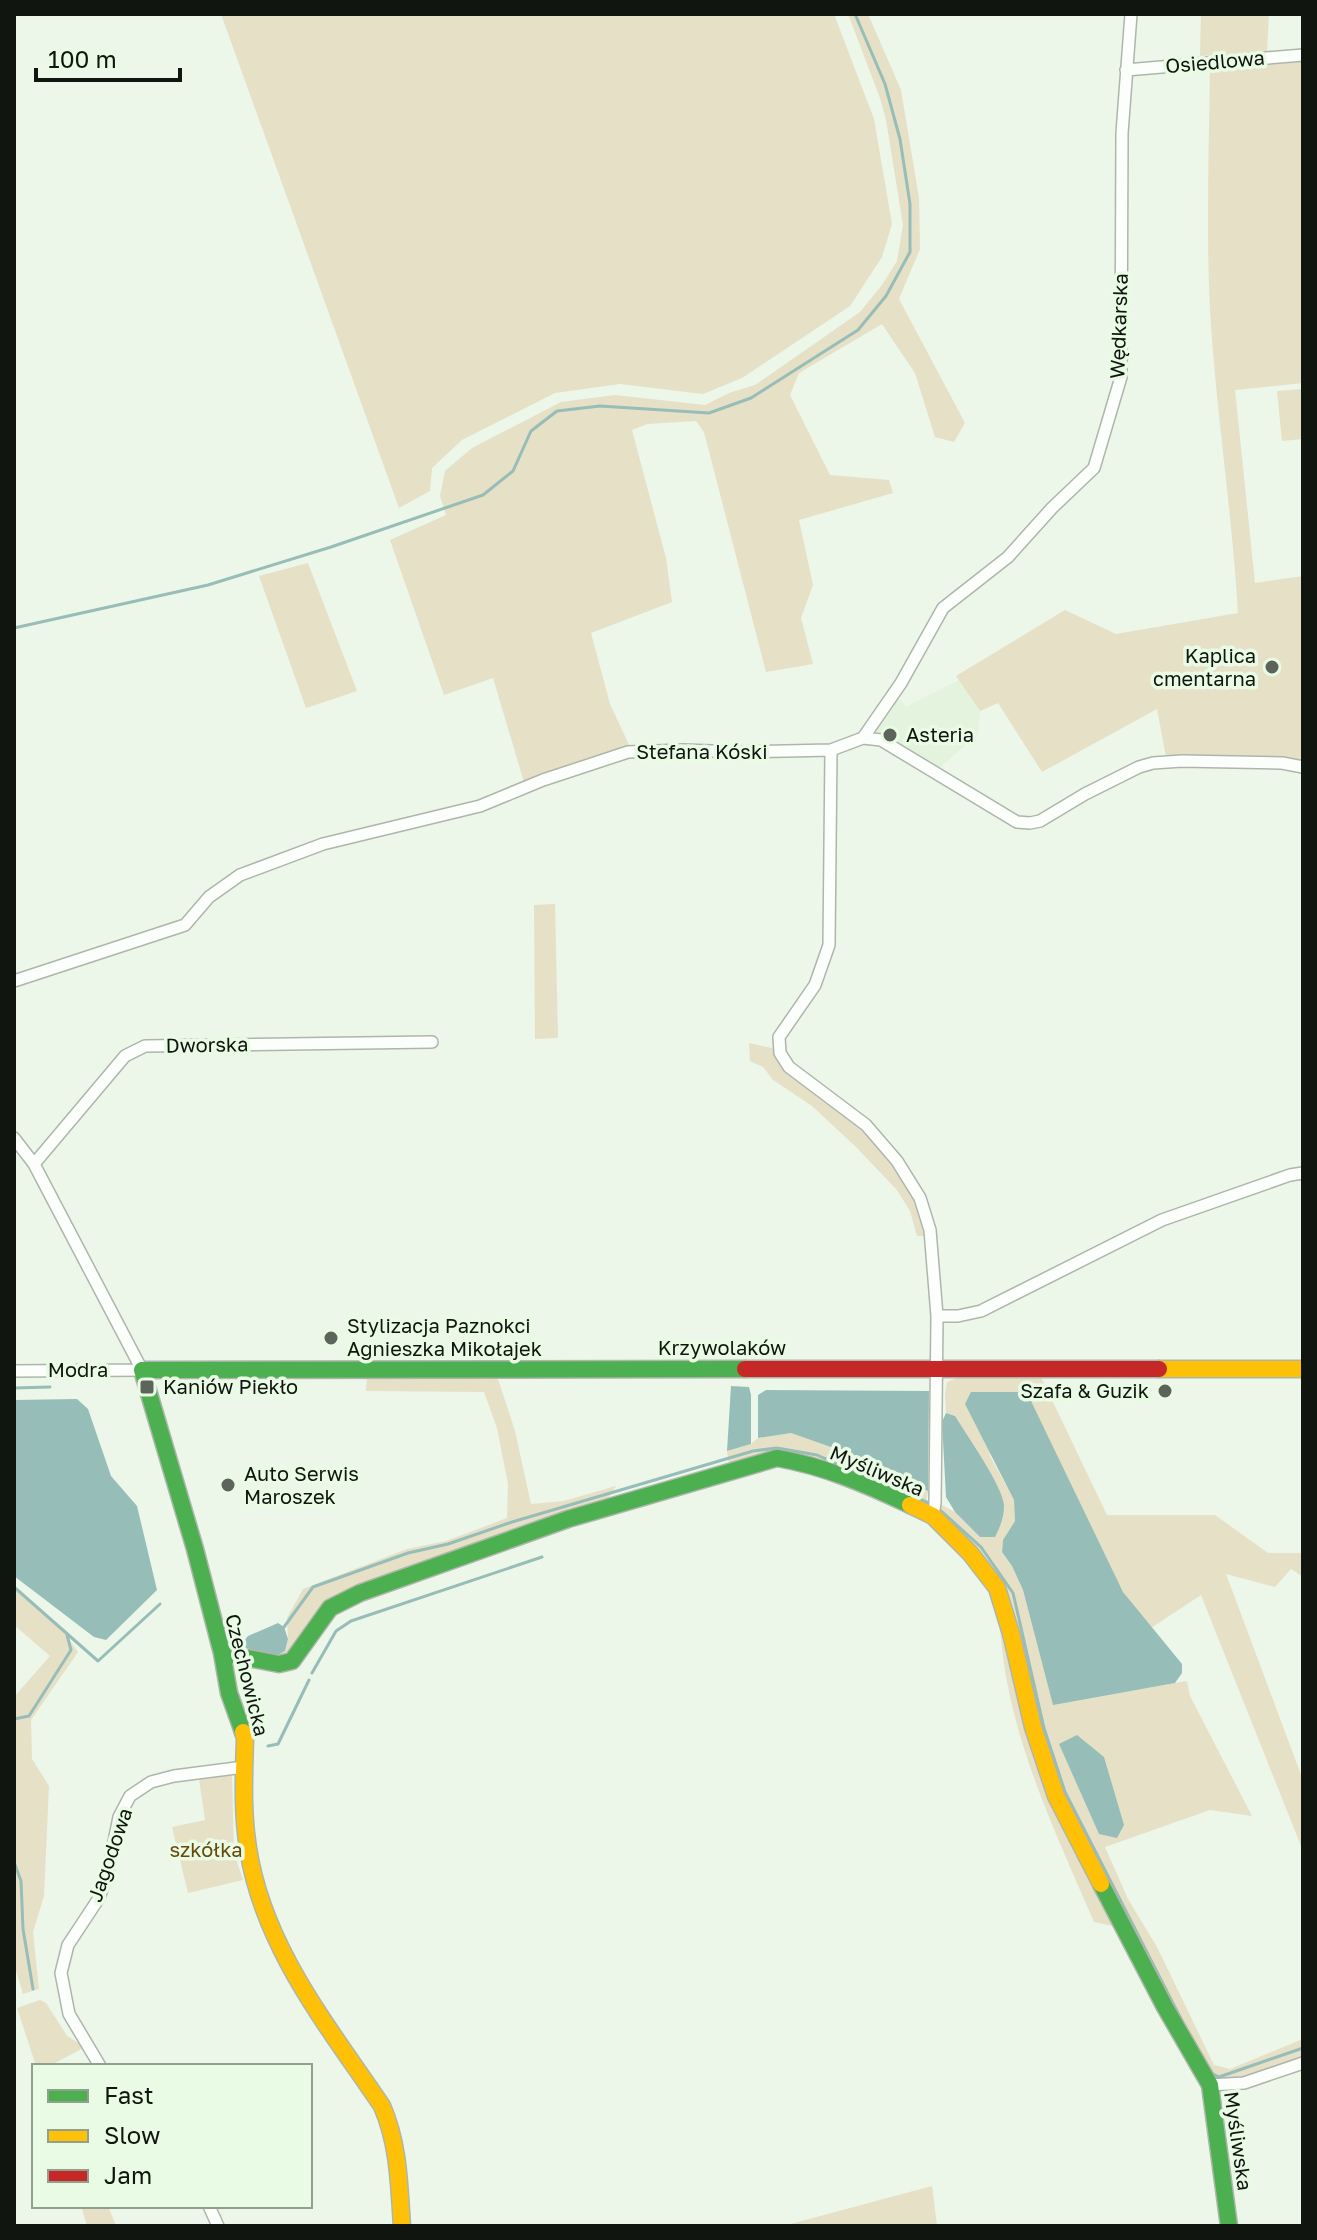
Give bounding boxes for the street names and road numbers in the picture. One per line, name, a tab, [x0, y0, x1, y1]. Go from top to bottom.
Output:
street label: Osiedlowa	[1164, 45, 1266, 77]
street label: Wędkarska	[1104, 273, 1132, 379]
street label: Stefana Kóski	[636, 739, 768, 763]
street label: Dworska	[165, 1031, 249, 1057]
street label: Krzywolaków	[658, 1335, 786, 1359]
street label: Modra	[48, 1357, 108, 1381]
street label: Myśliwska	[827, 1440, 928, 1501]
street label: Czechowicka	[221, 1611, 275, 1738]
street label: Jagodowa	[82, 1804, 136, 1905]
street label: Myśliwska	[1220, 2090, 1258, 2192]

